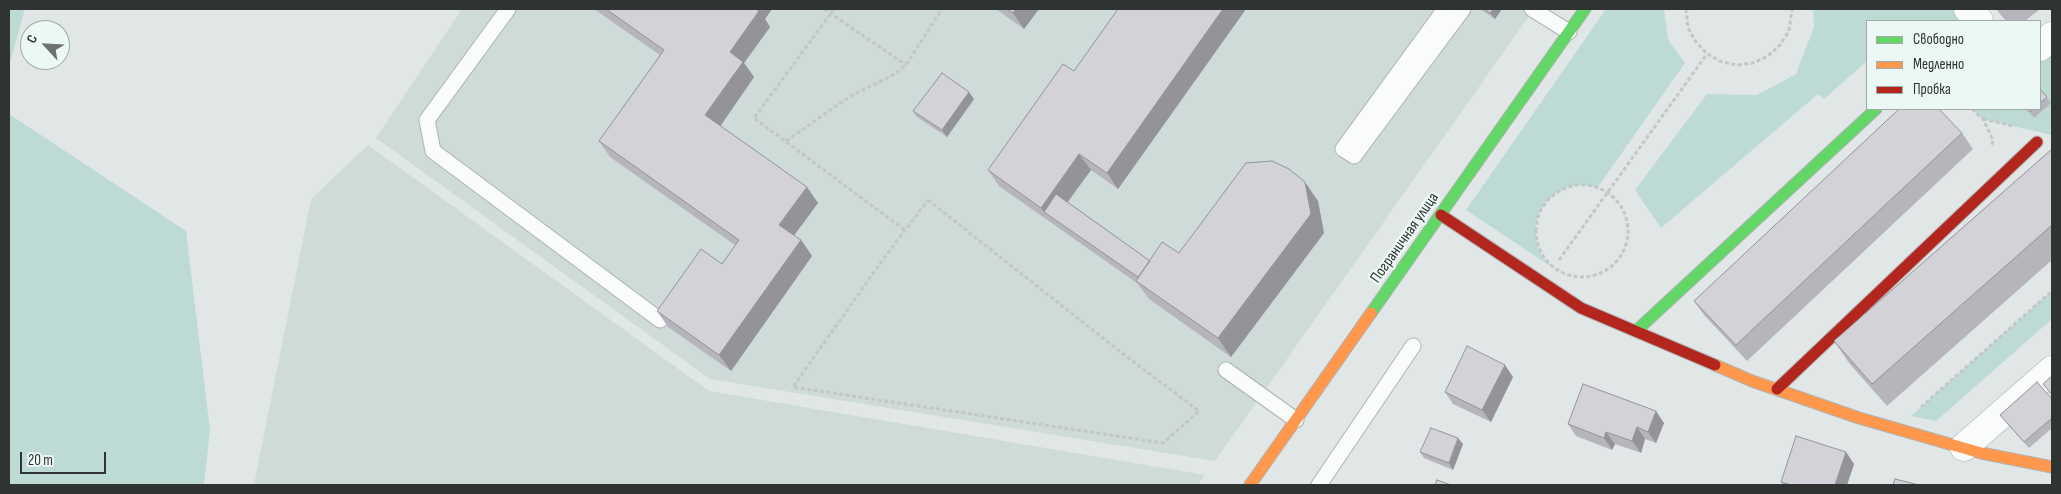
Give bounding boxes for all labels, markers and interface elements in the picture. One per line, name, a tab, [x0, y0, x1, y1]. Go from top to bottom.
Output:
north arrow	[20, 20, 70, 70]
legend	[1866, 20, 2041, 110]
text: Свободно	[1913, 30, 1964, 49]
text: С	[23, 32, 41, 46]
text: Медленно	[1913, 55, 1964, 74]
text: Пробка	[1913, 80, 1951, 99]
street label: Пограничная улица	[1367, 189, 1443, 287]
scale bar	[22, 442, 109, 474]
text: 20 m	[28, 451, 53, 470]

